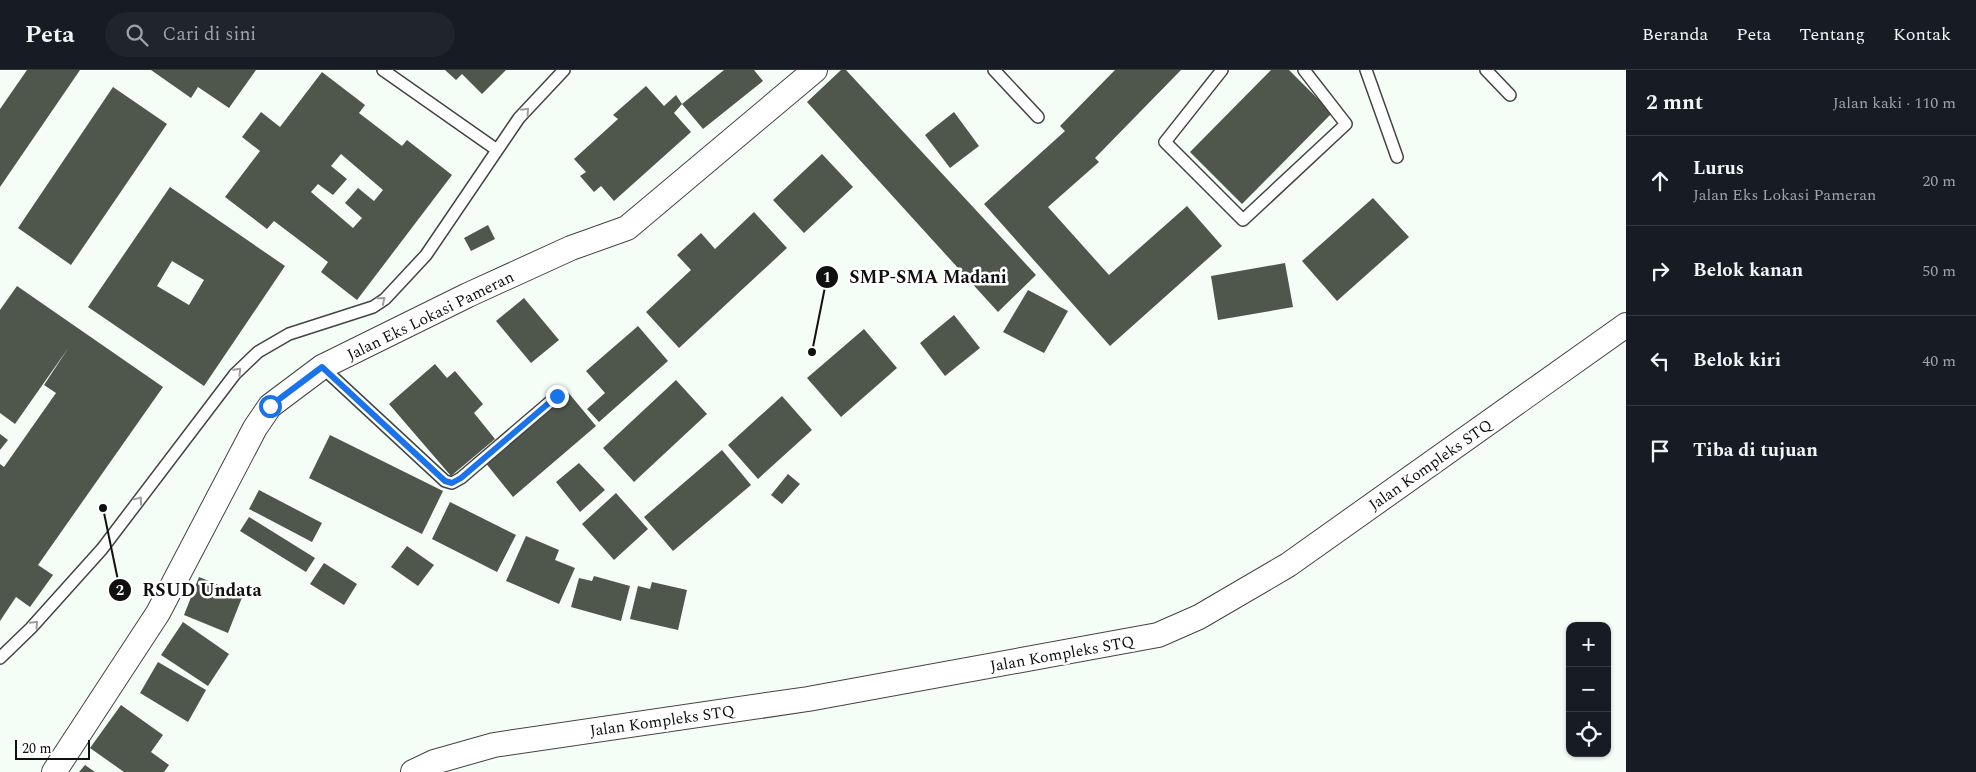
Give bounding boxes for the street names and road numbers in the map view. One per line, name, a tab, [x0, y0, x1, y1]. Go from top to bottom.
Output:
street label: Jalan Eks Lokasi Pameran	[343, 265, 518, 367]
street label: Jalan Kompleks STQ	[1364, 413, 1497, 517]
street label: Jalan Kompleks STQ	[988, 629, 1136, 678]
street label: Jalan Kompleks STQ	[588, 699, 736, 743]

